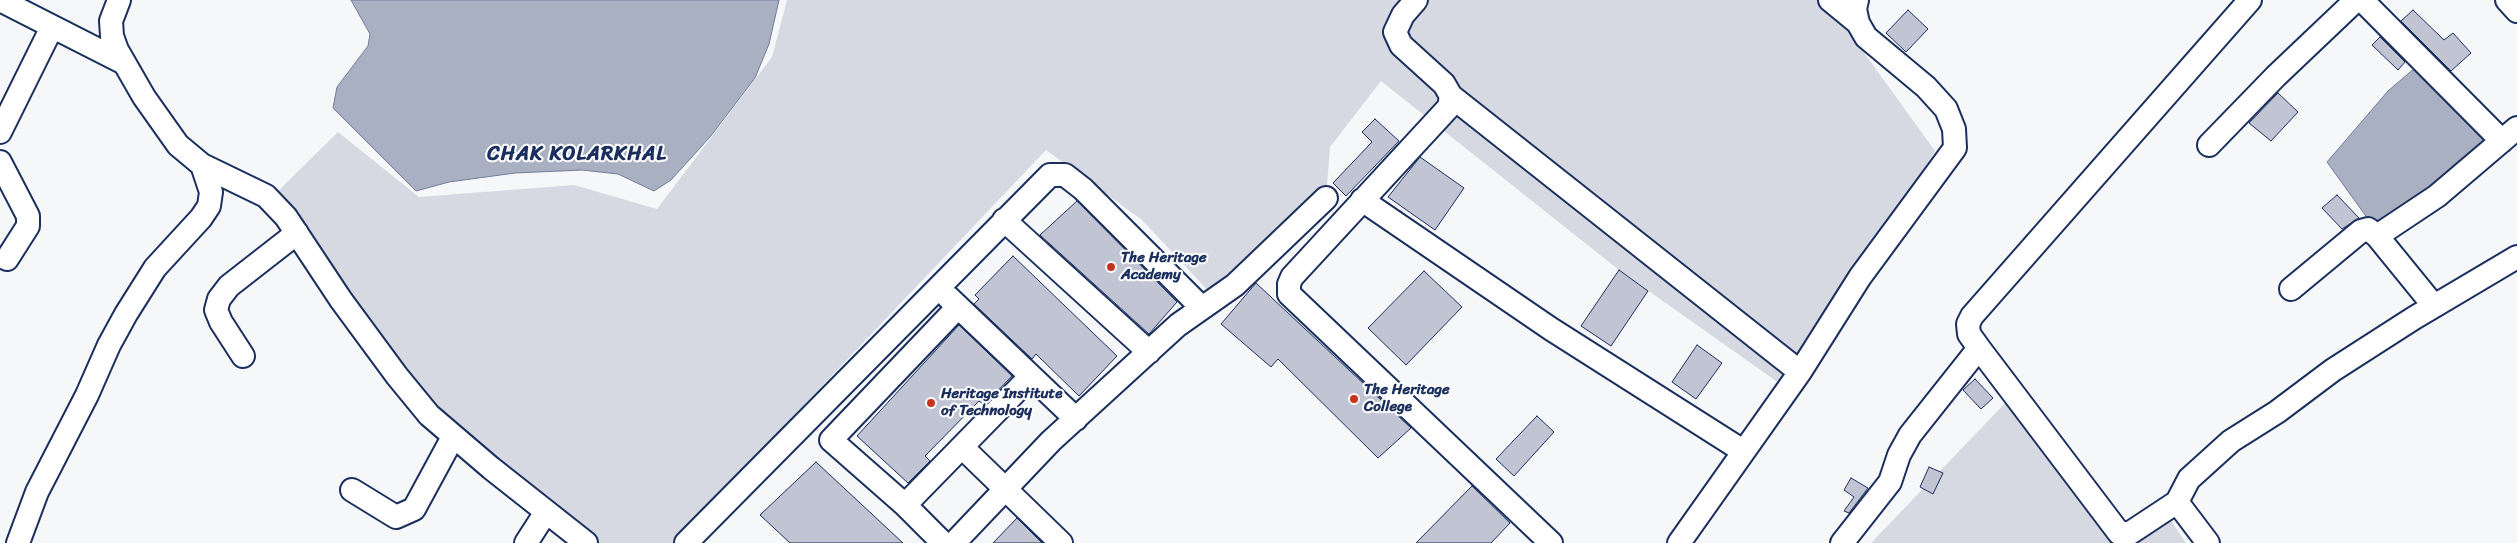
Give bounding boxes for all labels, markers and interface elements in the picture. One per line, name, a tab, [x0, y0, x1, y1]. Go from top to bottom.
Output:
district label: CHAK KOLARKHAL	[486, 143, 668, 167]
place label: The Heritage Academy	[1121, 249, 1207, 284]
marker: The Heritage Academy	[1105, 261, 1117, 273]
place label: The Heritage College	[1364, 381, 1450, 416]
place label: Heritage Institute of Technology	[941, 385, 1062, 420]
marker: The Heritage College	[1348, 393, 1360, 405]
marker: Heritage Institute of Technology	[925, 397, 937, 409]

